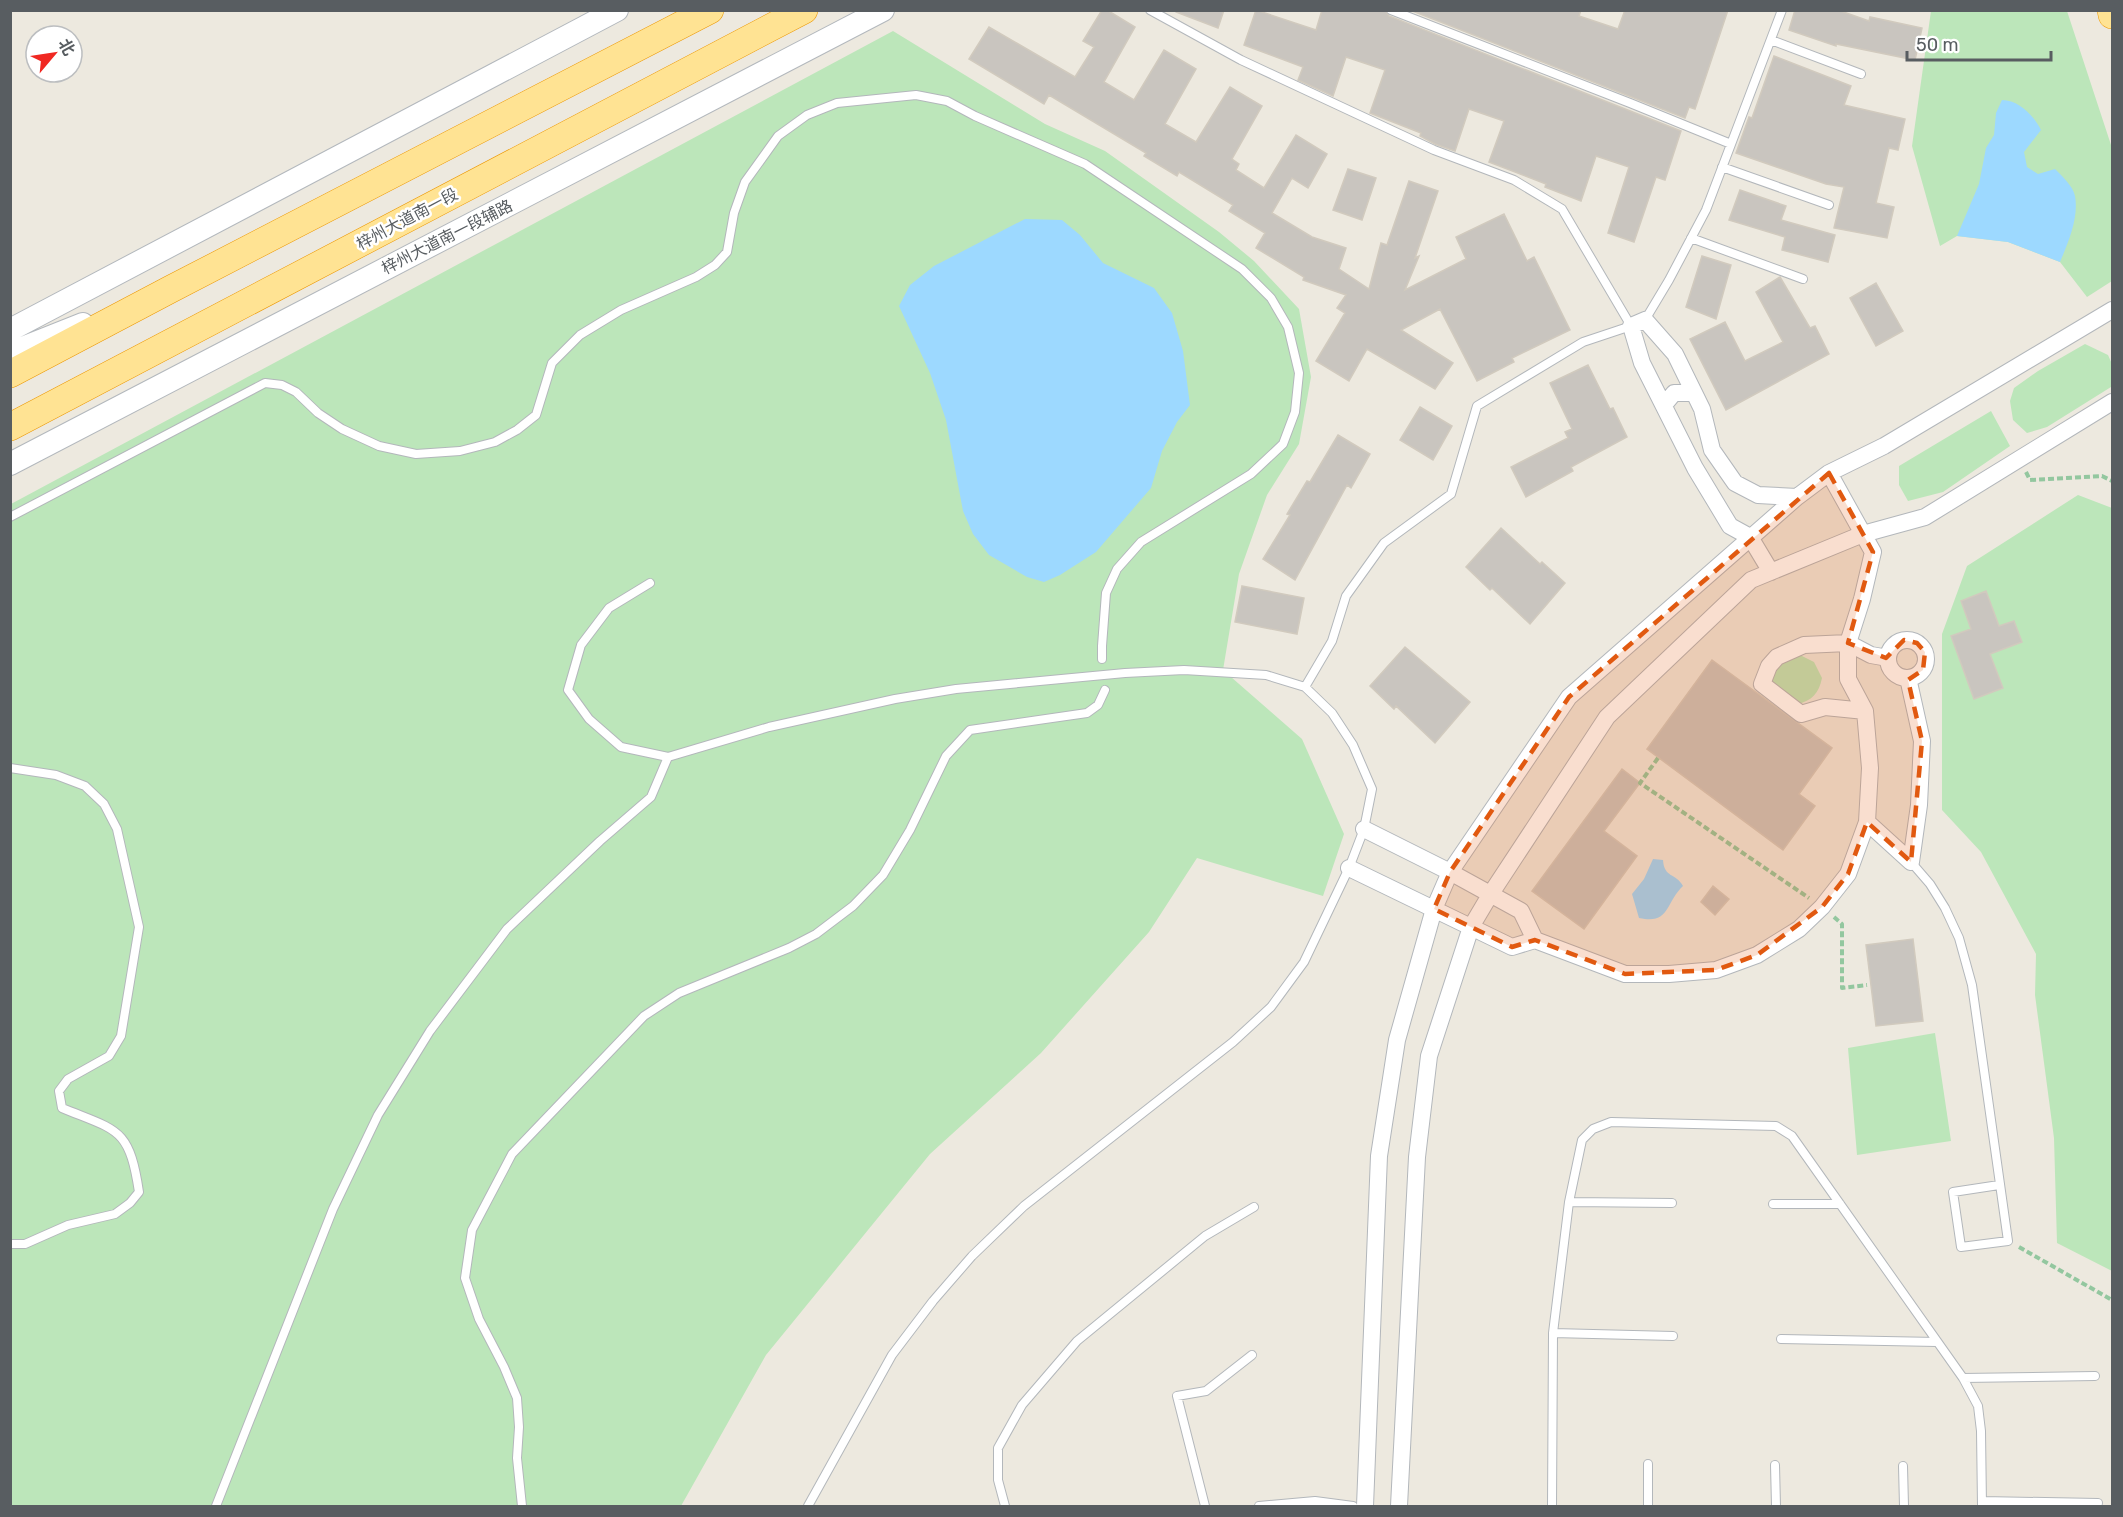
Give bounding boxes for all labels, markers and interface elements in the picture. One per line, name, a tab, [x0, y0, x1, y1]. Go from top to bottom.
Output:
north arrow	[24, 24, 84, 84]
scale bar	[1907, 24, 2051, 62]
text: 50 m	[1916, 34, 1959, 56]
text: 北	[54, 35, 79, 59]
street label: 梓州大道南一段	[353, 184, 461, 254]
street label: 梓州大道南一段辅路	[379, 196, 515, 278]

